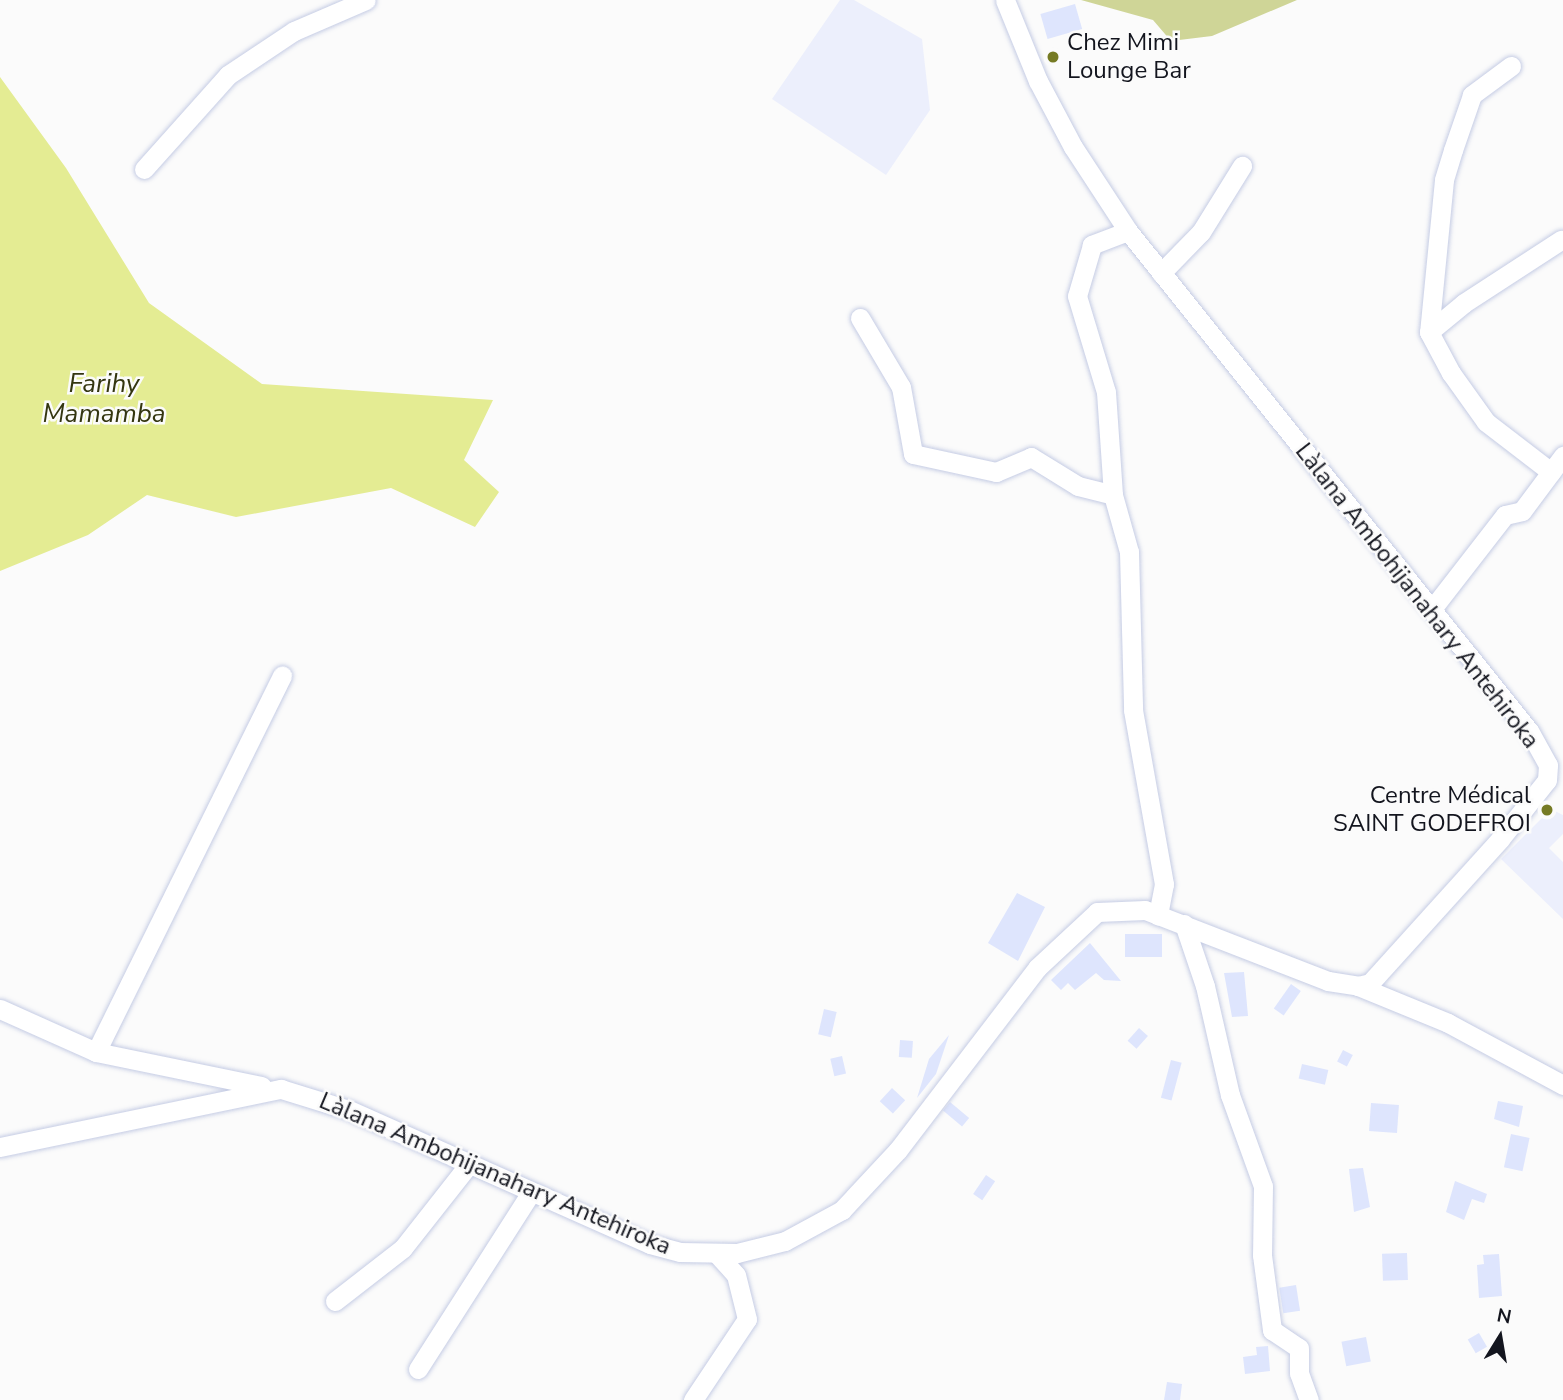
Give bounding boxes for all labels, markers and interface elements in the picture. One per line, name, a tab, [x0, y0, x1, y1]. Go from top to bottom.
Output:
place label: Chez Mimi Lounge Bar	[1067, 29, 1191, 85]
marker: Chez Mimi Lounge Bar	[1045, 49, 1061, 65]
water label: Farihy Mamamba	[42, 368, 166, 430]
street label: Làlana Ambohijanahary Antehiroka	[1289, 438, 1545, 754]
place label: Centre Médical SAINT GODEFROI	[1333, 782, 1531, 838]
marker: Centre Médical SAINT GODEFROI	[1537, 800, 1557, 820]
street label: Làlana Ambohijanahary Antehiroka	[315, 1087, 675, 1261]
north arrow	[1465, 1302, 1535, 1372]
text: N	[1495, 1302, 1513, 1331]

